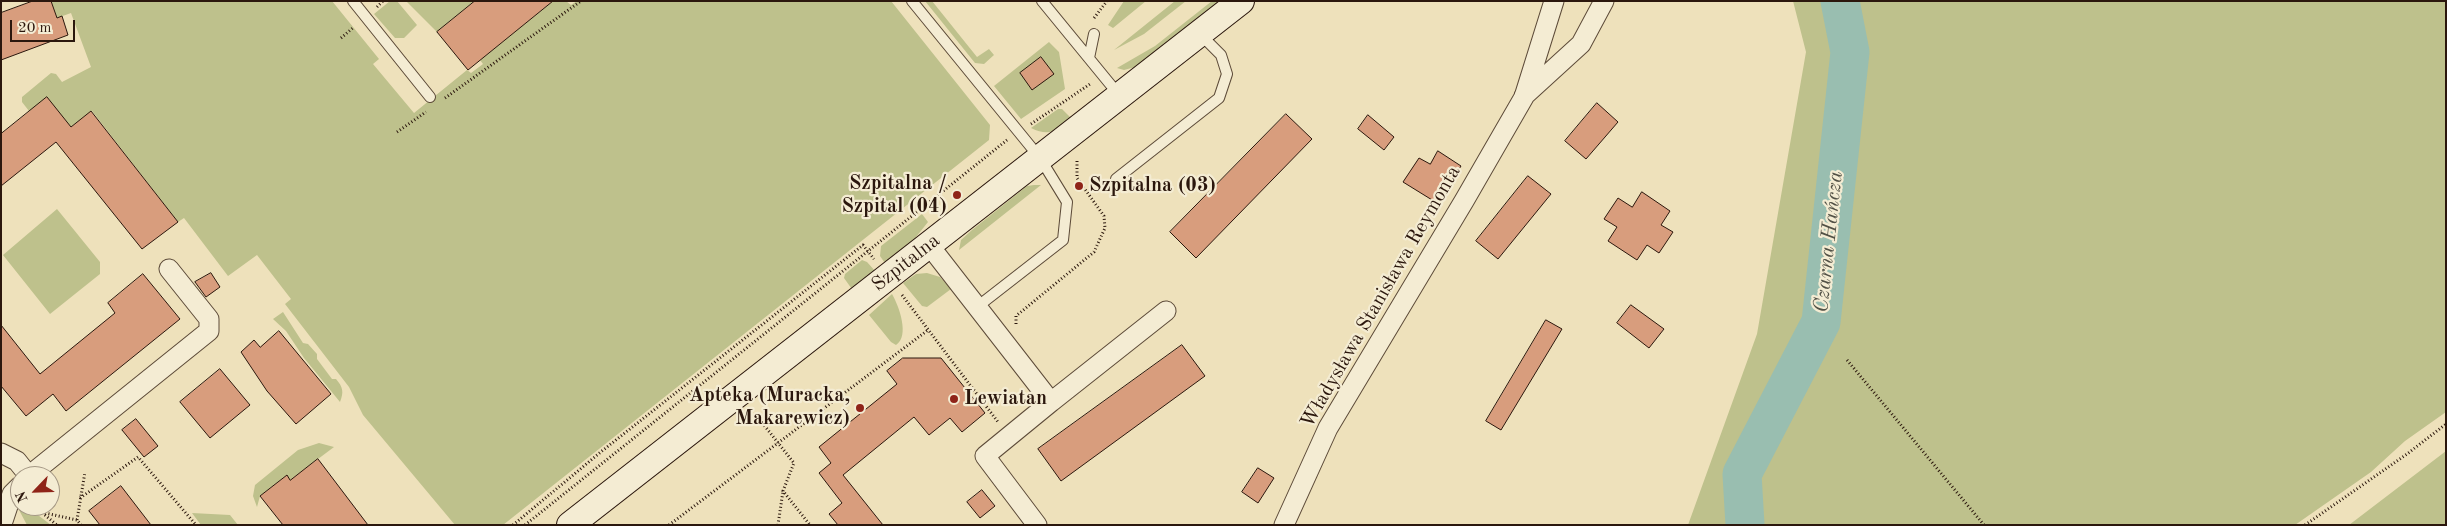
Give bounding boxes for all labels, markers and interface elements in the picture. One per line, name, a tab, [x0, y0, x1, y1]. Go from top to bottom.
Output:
scale bar	[12, 10, 78, 42]
text: 20 m	[18, 21, 52, 36]
street label: Władysława Stanisława Reymonta	[1296, 162, 1466, 432]
water label: Czarna Hańcza	[1809, 170, 1849, 314]
place label: Szpitalna / Szpital (04)	[841, 172, 947, 219]
place label: Szpitalna (03)	[1089, 174, 1216, 198]
marker: Szpitalna (03)	[1073, 180, 1085, 192]
marker: Szpitalna / Szpital (04)	[951, 189, 963, 201]
street label: Szpitalna	[867, 229, 945, 297]
place label: Apteka (Muracka, Makarewicz)	[689, 384, 850, 431]
place label: Lewiatan	[964, 387, 1047, 411]
marker: Lewiatan	[948, 393, 960, 405]
marker: Apteka (Muracka, Makarewicz)	[854, 402, 866, 414]
north arrow	[10, 466, 60, 516]
text: N	[14, 489, 31, 504]

